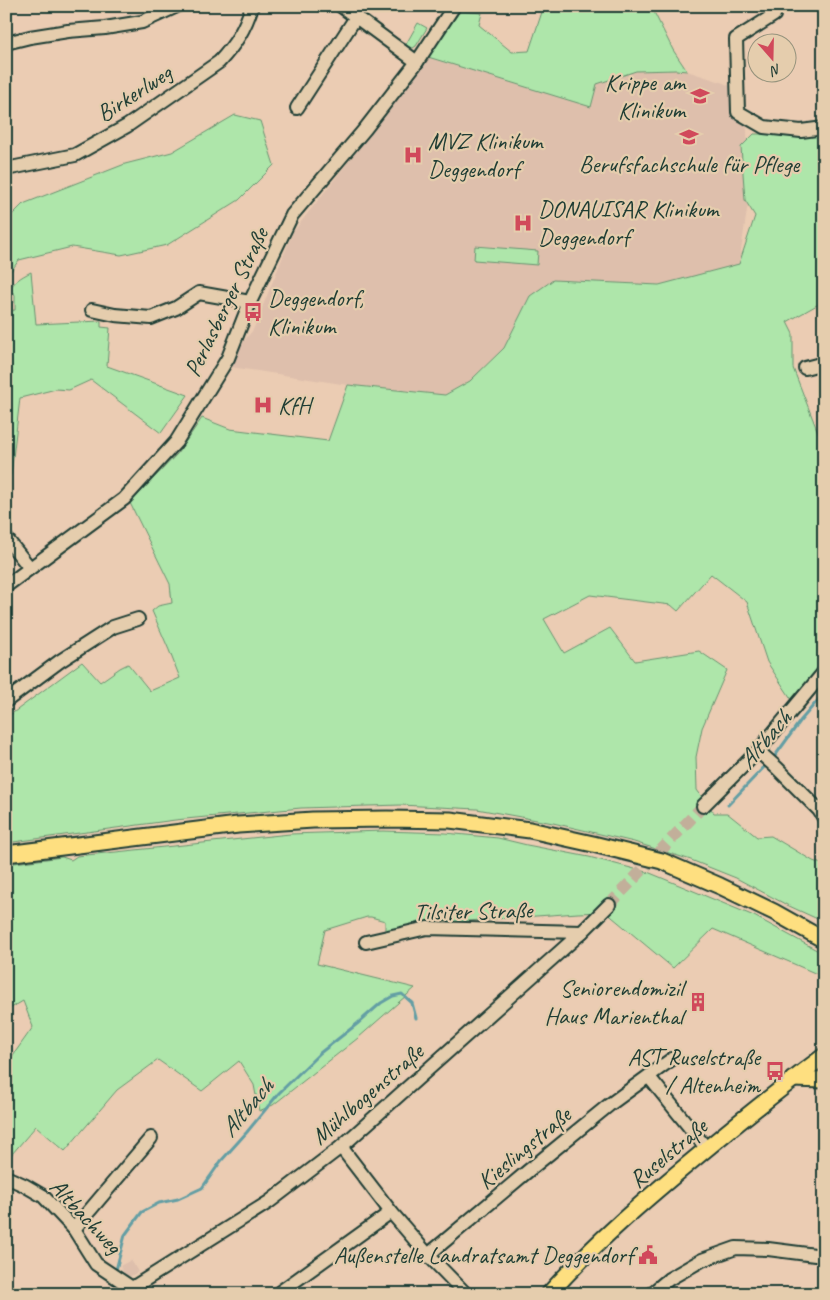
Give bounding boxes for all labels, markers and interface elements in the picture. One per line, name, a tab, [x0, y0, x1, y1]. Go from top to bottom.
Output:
north arrow	[748, 32, 798, 82]
street label: Birkerlweg	[91, 57, 179, 128]
text: N	[767, 60, 783, 80]
place label: Krippe am Klinikum	[605, 67, 688, 125]
school or university icon: Krippe am Klinikum	[689, 85, 711, 107]
place label: MVZ Klinikum Deggendorf	[428, 126, 545, 184]
school or university icon: Berufsfachschule für Pflege	[678, 126, 700, 148]
hospital icon: MVZ Klinikum Deggendorf	[402, 144, 424, 166]
place label: Berufsfachschule für Pflege	[579, 149, 801, 179]
place label: DONAUISAR Klinikum Deggendorf	[538, 194, 721, 252]
hospital icon: DONAUISAR Klinikum Deggendorf	[512, 212, 534, 234]
street label: Perlasberger Straße	[177, 221, 276, 381]
place label: Deggendorf, Klinikum	[268, 283, 365, 341]
bus stop icon: Deggendorf, Klinikum	[242, 301, 264, 323]
place label: KfH	[278, 390, 314, 420]
hospital icon: KfH	[252, 394, 274, 416]
water label: Altbach	[731, 702, 800, 776]
street label: Tilsiter Straße	[413, 895, 535, 927]
place label: Seniorendomizil Haus Marienthal	[545, 973, 687, 1031]
building icon: Seniorendomizil Haus Marienthal	[687, 991, 709, 1013]
street label: Mühlbogenstraße	[305, 1036, 431, 1151]
place label: AST Ruselstraße / Altenheim	[628, 1042, 762, 1100]
bus stop icon: AST Ruselstraße / Altenheim	[764, 1060, 786, 1082]
water label: Altbach	[213, 1070, 282, 1144]
street label: Kieslingstraße	[471, 1099, 579, 1196]
street label: Ruselstraße	[623, 1110, 715, 1194]
street label: Altbachweg	[43, 1172, 130, 1261]
place label: Außenstelle Landratsamt Deggendorf	[334, 1240, 639, 1270]
public building icon: Außenstelle Landratsamt Deggendorf	[637, 1244, 659, 1266]

